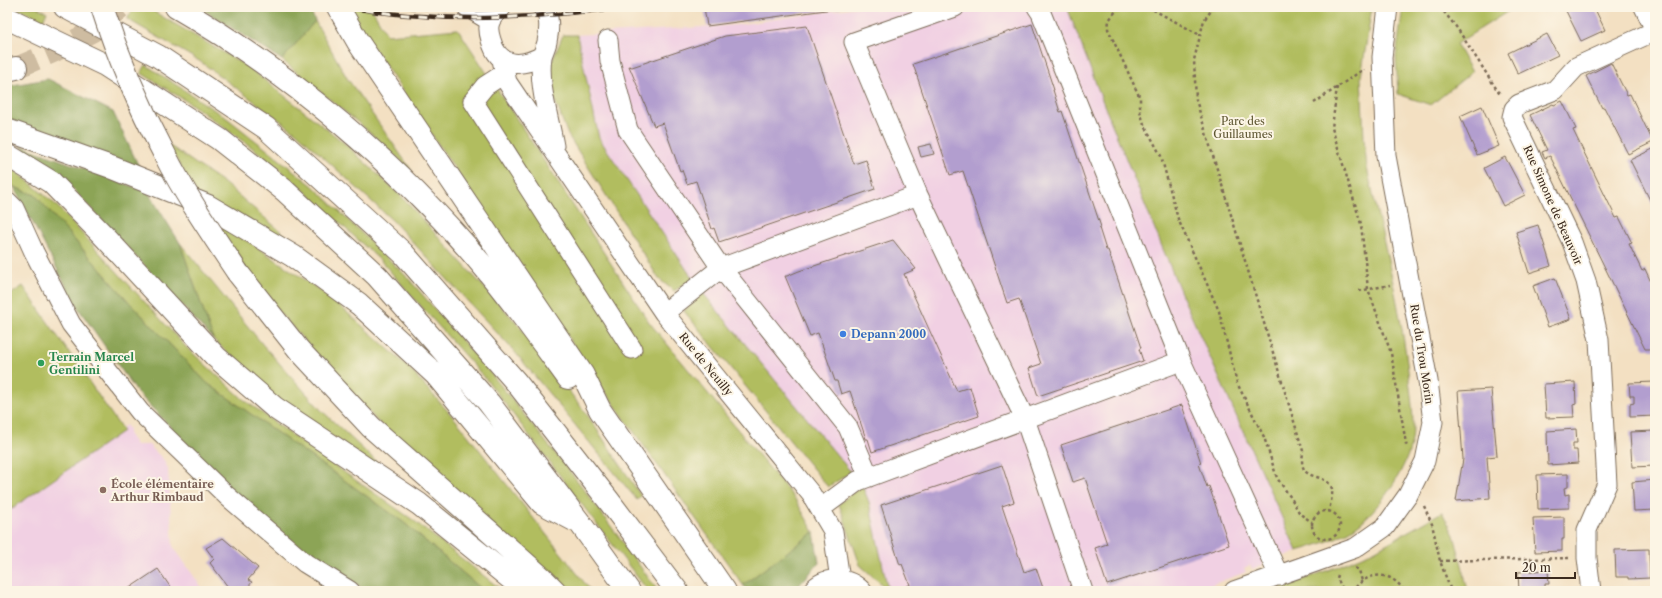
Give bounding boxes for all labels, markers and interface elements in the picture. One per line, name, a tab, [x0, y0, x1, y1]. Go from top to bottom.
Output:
park label: Parc des Guillaumes	[1213, 114, 1273, 141]
street label: Rue Simone de Beauvoir	[1520, 143, 1586, 267]
street label: Rue du Trou Morin	[1407, 303, 1437, 405]
place label: Depann 2000	[851, 327, 926, 341]
marker: Depann 2000	[838, 329, 848, 339]
street label: Rue de Neuilly	[676, 330, 736, 399]
place label: Terrain Marcel Gentilini	[49, 350, 134, 377]
marker: Terrain Marcel Gentilini	[36, 358, 46, 368]
place label: École élémentaire Arthur Rimbaud	[110, 477, 214, 504]
marker: École élémentaire Arthur Rimbaud	[98, 485, 108, 495]
scale bar	[1516, 554, 1575, 580]
text: 20 m	[1522, 560, 1551, 575]

